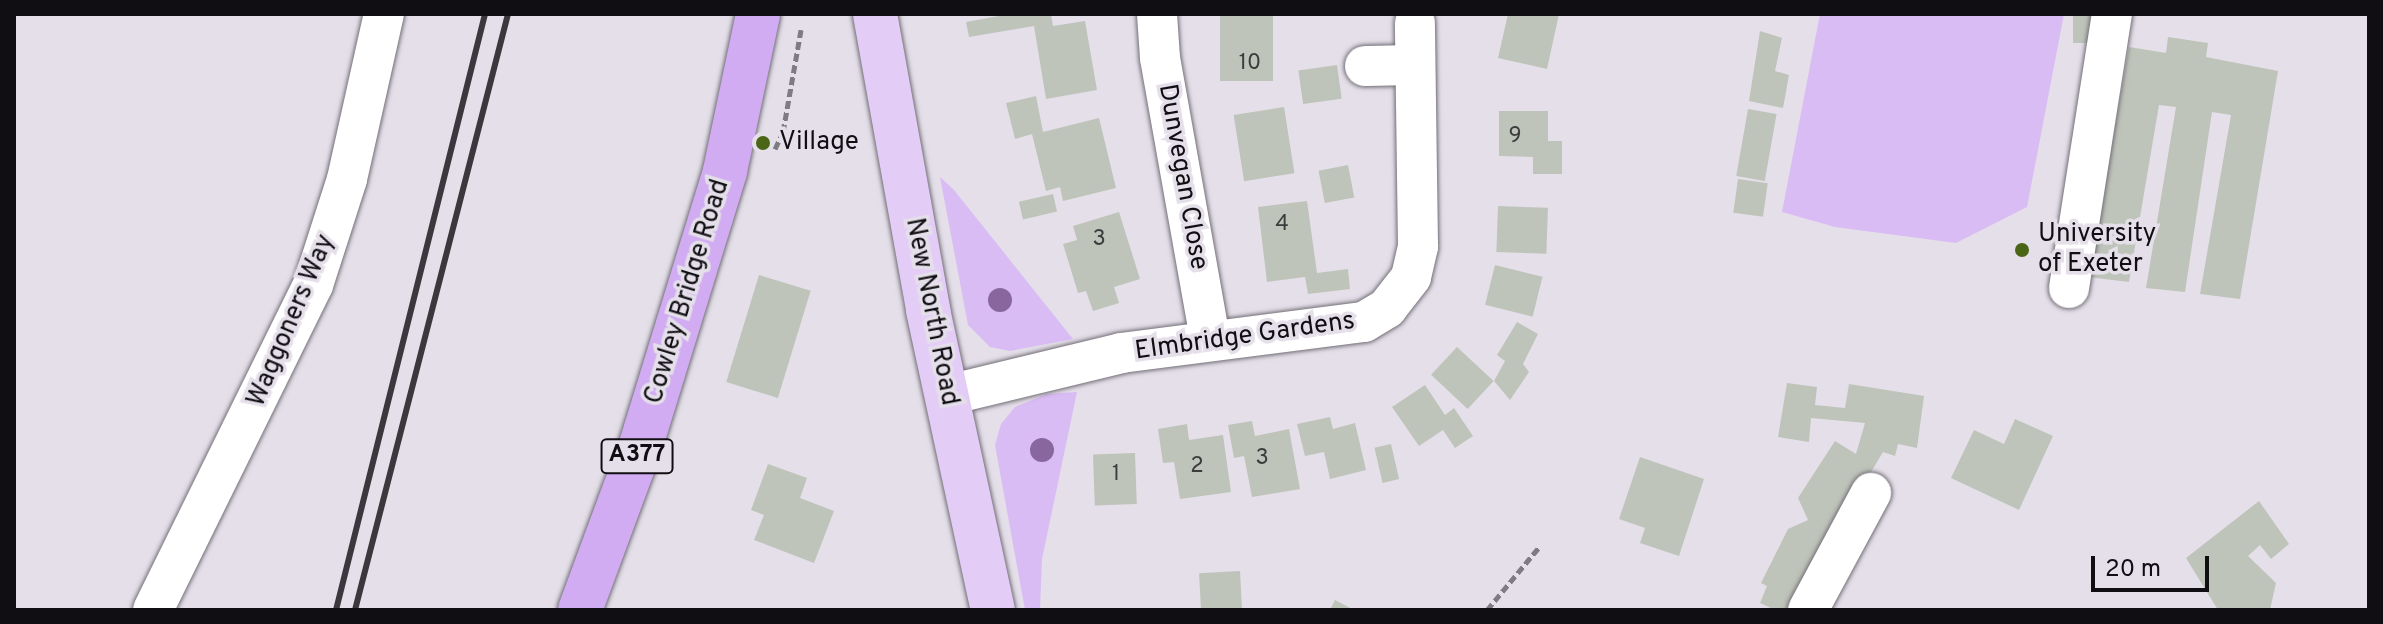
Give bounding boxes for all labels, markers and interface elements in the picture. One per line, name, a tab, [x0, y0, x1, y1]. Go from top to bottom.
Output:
house number: 10	[1239, 51, 1261, 77]
street label: Dunvegan Close	[1150, 82, 1214, 272]
house number: 9	[1508, 124, 1522, 150]
place label: Village	[779, 127, 859, 159]
marker: Village	[754, 134, 772, 152]
street label: Cowley Bridge Road	[639, 176, 737, 408]
house number: 4	[1275, 212, 1289, 238]
street label: New North Road	[898, 216, 964, 408]
place label: University of Exeter	[2038, 219, 2156, 280]
house number: 3	[1092, 227, 1106, 253]
street label: Waggoners Way	[242, 230, 342, 412]
marker: University of Exeter	[2013, 241, 2031, 259]
street label: Elmbridge Gardens	[1133, 306, 1357, 368]
road number: A377	[599, 436, 675, 476]
house number: 3	[1255, 446, 1269, 472]
house number: 2	[1190, 454, 1204, 480]
house number: 1	[1112, 462, 1120, 488]
scale bar	[2095, 540, 2213, 590]
text: 20 m	[2105, 555, 2161, 585]

